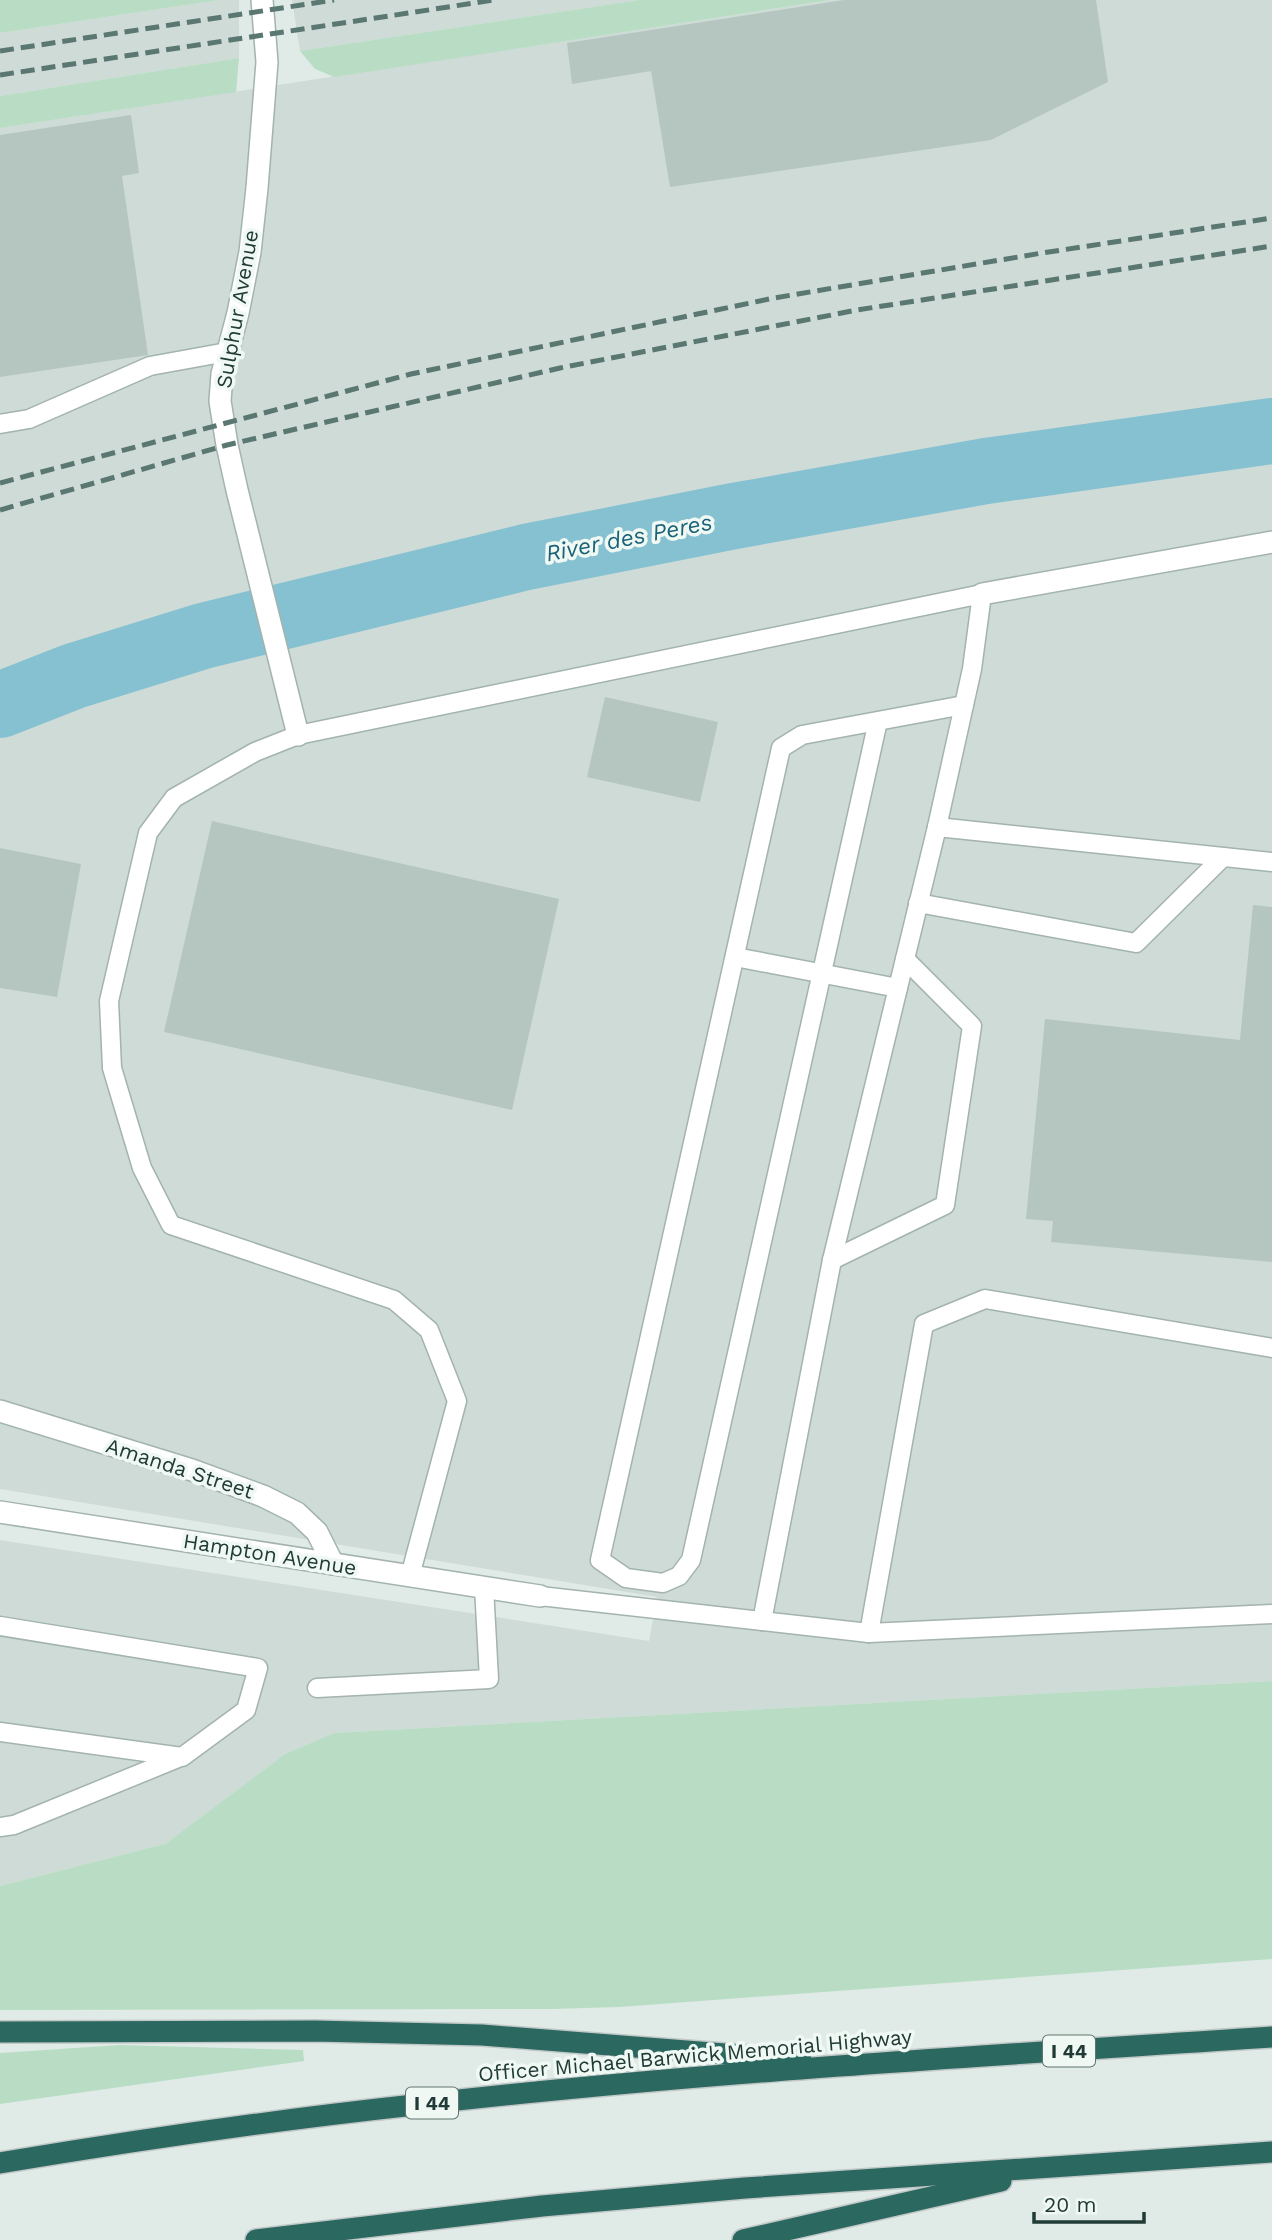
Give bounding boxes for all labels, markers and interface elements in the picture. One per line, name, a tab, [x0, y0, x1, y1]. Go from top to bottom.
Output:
street label: Sulphur Avenue	[211, 228, 263, 390]
water label: River des Peres	[544, 509, 715, 567]
street label: Amanda Street	[103, 1432, 257, 1504]
street label: Hampton Avenue	[182, 1528, 358, 1580]
street label: Officer Michael Barwick Memorial Highway	[477, 2024, 913, 2086]
road number: I 44	[1043, 2036, 1095, 2066]
road number: I 44	[406, 2088, 458, 2118]
scale bar	[1034, 2180, 1144, 2224]
text: 20 m	[1044, 2192, 1096, 2217]

